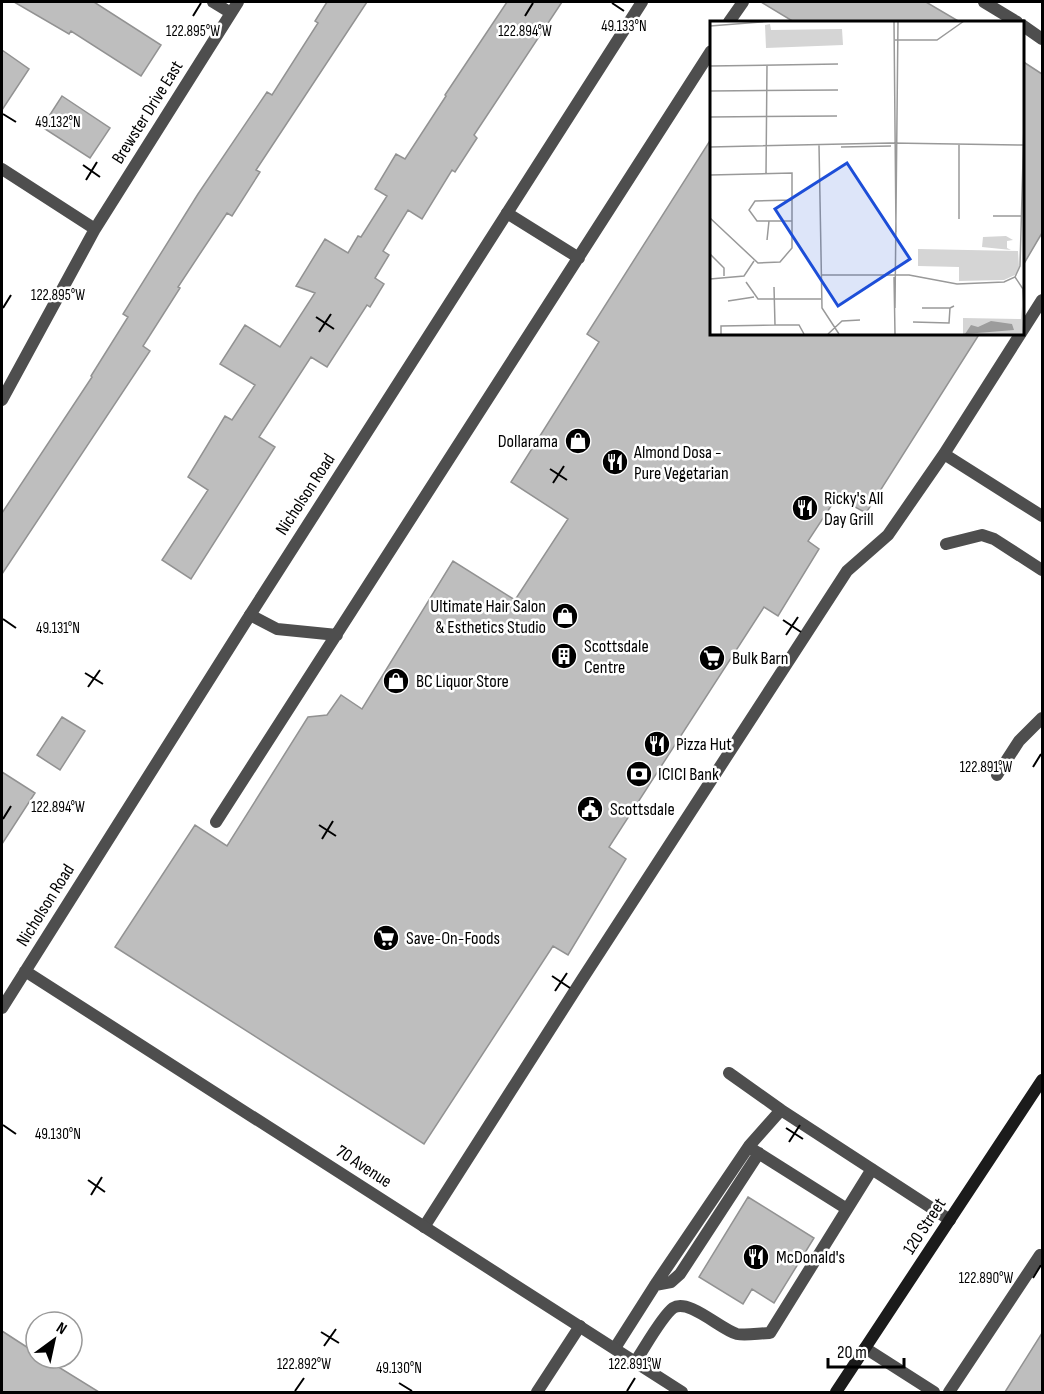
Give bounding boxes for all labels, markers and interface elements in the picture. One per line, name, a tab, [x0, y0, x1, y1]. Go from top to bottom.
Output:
text: 49.133°N	[601, 17, 647, 36]
inset map	[710, 21, 1023, 334]
text: 122.895°W	[166, 22, 220, 41]
text: 122.894°W	[498, 22, 552, 41]
street label: Brewster Drive East	[107, 56, 188, 168]
text: 49.132°N	[35, 113, 81, 132]
text: 122.895°W	[31, 286, 85, 305]
shop icon: Dollarama	[563, 426, 593, 456]
place label: Dollarama	[498, 431, 558, 452]
place label: Almond Dosa - Pure Vegetarian	[633, 442, 729, 484]
restaurant icon: Almond Dosa - Pure Vegetarian	[600, 447, 630, 477]
street label: Nicholson Road	[271, 450, 339, 539]
place label: Ricky's All Day Grill	[824, 488, 883, 530]
restaurant icon: Ricky's All Day Grill	[790, 493, 820, 523]
place label: Ultimate Hair Salon & Esthetics Studio	[430, 596, 546, 638]
shop icon: Ultimate Hair Salon & Esthetics Studio	[550, 601, 580, 631]
text: 49.131°N	[36, 619, 80, 638]
place label: Scottsdale Centre	[584, 636, 649, 678]
building icon: Scottsdale Centre	[549, 641, 579, 671]
supermarket icon: Bulk Barn	[697, 643, 727, 673]
place label: Bulk Barn	[732, 648, 788, 669]
shop icon: BC Liquor Store	[381, 666, 411, 696]
place label: BC Liquor Store	[416, 671, 509, 692]
restaurant icon: Pizza Hut	[642, 729, 672, 759]
place label: Pizza Hut	[676, 734, 732, 755]
text: 122.891°W	[960, 758, 1013, 777]
bank icon: ICICI Bank	[624, 759, 654, 789]
place label: ICICI Bank	[658, 764, 719, 785]
public building icon: Scottsdale	[575, 794, 605, 824]
text: 122.894°W	[31, 798, 85, 817]
place label: Scottsdale	[610, 799, 675, 820]
street label: Nicholson Road	[12, 860, 79, 950]
supermarket icon: Save-On-Foods	[371, 923, 401, 953]
place label: Save-On-Foods	[406, 928, 500, 949]
text: 49.130°N	[35, 1125, 81, 1144]
street label: 70 Avenue	[332, 1141, 395, 1192]
street label: 120 Street	[899, 1194, 951, 1258]
restaurant icon: McDonald's	[741, 1242, 771, 1272]
place label: McDonald's	[776, 1247, 845, 1268]
text: 122.890°W	[959, 1269, 1014, 1288]
north arrow	[24, 1310, 84, 1370]
text: N	[53, 1318, 70, 1339]
scale bar	[828, 1331, 904, 1369]
text: 20 m	[837, 1342, 867, 1363]
text: 122.892°W	[277, 1355, 331, 1374]
text: 122.891°W	[609, 1355, 662, 1374]
text: 49.130°N	[376, 1359, 422, 1378]

